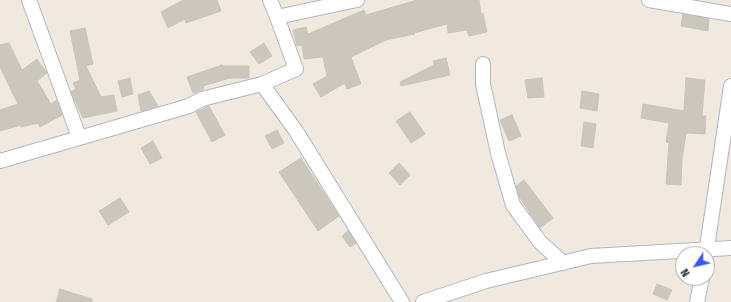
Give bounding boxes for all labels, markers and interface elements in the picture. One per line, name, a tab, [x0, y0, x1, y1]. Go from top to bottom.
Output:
north arrow	[675, 246, 715, 286]
text: N	[678, 266, 693, 279]

